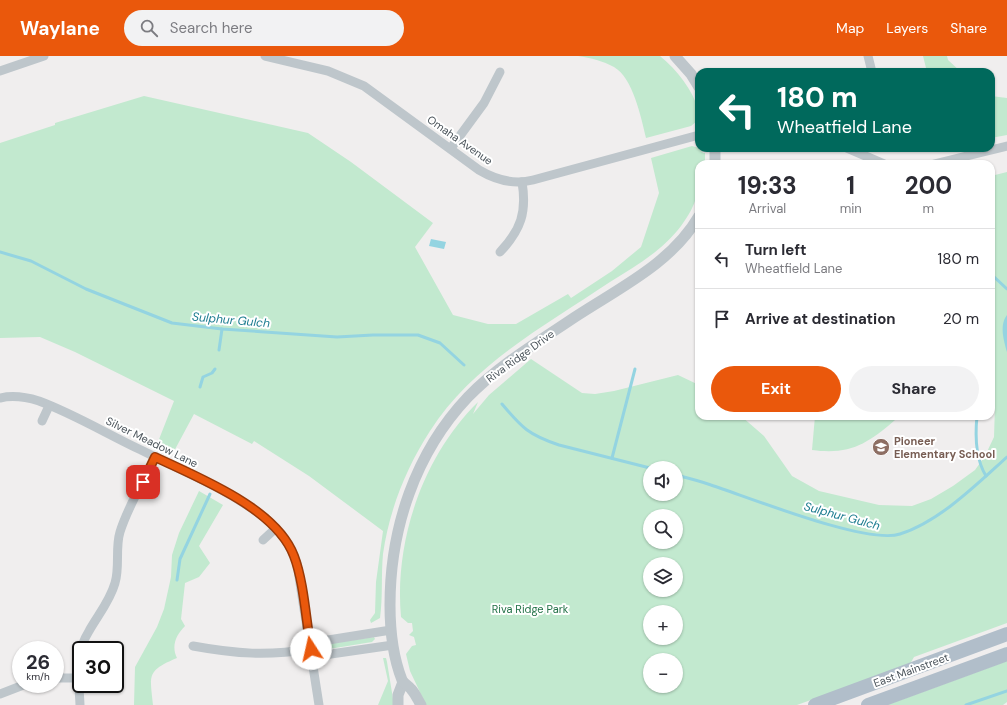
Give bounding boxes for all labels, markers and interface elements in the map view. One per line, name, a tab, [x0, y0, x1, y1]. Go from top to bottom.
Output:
search box	[124, 10, 404, 46]
text: Waylane	[20, 16, 100, 41]
icon: search	[138, 17, 160, 39]
text: Search here	[170, 18, 253, 38]
text: Map	[836, 19, 864, 37]
text: Layers	[886, 19, 928, 37]
text: Share	[950, 19, 987, 37]
text: 180 m	[777, 79, 858, 116]
icon: left	[711, 84, 763, 136]
street label: Omaha Avenue	[424, 112, 496, 168]
text: Wheatfield Lane	[777, 115, 912, 139]
text: 19:33	[738, 170, 797, 201]
text: 1	[846, 170, 855, 201]
text: 200	[905, 170, 952, 201]
text: Arrival	[748, 200, 786, 217]
text: min	[840, 200, 862, 217]
text: m	[923, 200, 934, 217]
text: Turn left	[745, 240, 806, 260]
icon: left	[711, 248, 733, 270]
text: 180 m	[938, 249, 979, 269]
text: Wheatfield Lane	[745, 260, 842, 277]
icon: arrive	[711, 308, 733, 330]
water label: Sulphur Gulch	[191, 309, 271, 331]
text: Arrive at destination	[745, 309, 896, 329]
text: 20 m	[943, 309, 979, 329]
street label: Riva Ridge Drive	[483, 327, 557, 385]
button: Exit	[711, 366, 841, 412]
button: Share	[849, 366, 979, 412]
street label: Silver Meadow Lane	[104, 414, 200, 470]
place label: Pioneer Elementary School	[894, 434, 995, 461]
school or university icon: Pioneer Elementary School	[871, 437, 891, 457]
map controls	[643, 461, 683, 693]
button: sound	[643, 461, 683, 501]
pin	[126, 465, 160, 499]
icon: arrive	[132, 471, 154, 493]
water label: Sulphur Gulch	[802, 498, 882, 534]
button: search	[643, 509, 683, 549]
button: layers	[643, 557, 683, 597]
park label: Riva Ridge Park	[492, 602, 569, 616]
button: +	[643, 605, 683, 645]
position arrow	[290, 628, 332, 670]
speed limit sign: 30	[72, 641, 124, 693]
text: 26	[26, 649, 50, 675]
street label: East Mainstreet	[871, 650, 951, 690]
button: −	[643, 653, 683, 693]
text: km/h	[26, 670, 50, 683]

